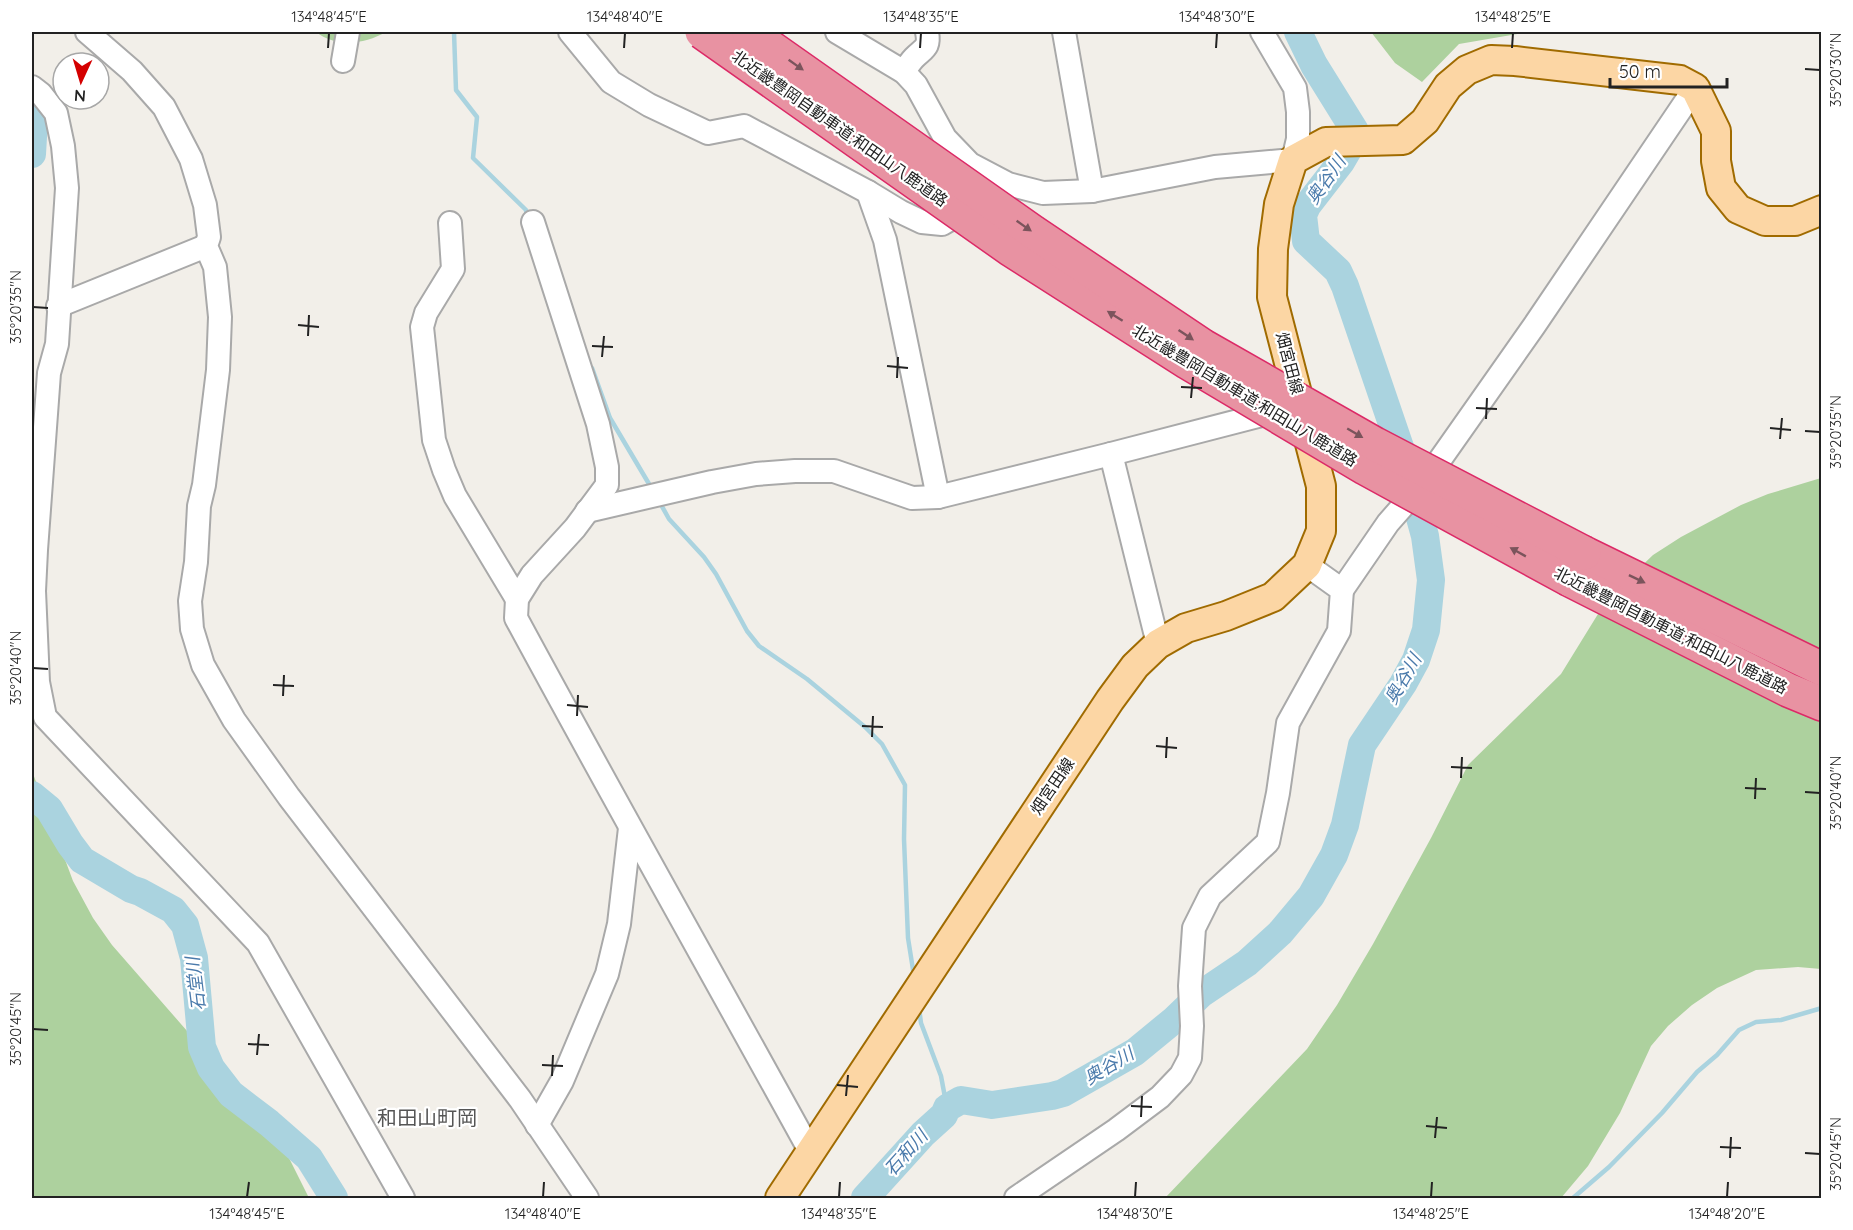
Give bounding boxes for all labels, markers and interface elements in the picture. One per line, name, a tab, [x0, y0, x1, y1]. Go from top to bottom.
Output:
text: 134°48'45"E	[291, 7, 367, 26]
text: 134°48'40"E	[587, 7, 663, 26]
text: 134°48'35"E	[883, 7, 959, 26]
text: 134°48'30"E	[1179, 7, 1255, 26]
text: 134°48'25"E	[1475, 7, 1551, 26]
text: 35°20'30"N	[1826, 33, 1845, 107]
street label: 北近畿豊岡自動車道;和田山八鹿道路	[728, 45, 952, 211]
north arrow	[51, 51, 111, 111]
scale bar	[1610, 51, 1727, 89]
one-way arrow	[788, 59, 804, 71]
text: 50 m	[1619, 60, 1661, 83]
text: N	[73, 86, 87, 106]
water label: 奥谷川	[1301, 149, 1352, 208]
one-way arrow	[1016, 220, 1032, 232]
text: 35°20'35"N	[6, 270, 25, 344]
one-way arrow	[1107, 310, 1123, 321]
street label: 北近畿豊岡自動車道;和田山八鹿道路	[1129, 320, 1361, 470]
one-way arrow	[1178, 329, 1195, 340]
street label: 畑宮田線	[1272, 329, 1308, 397]
text: 35°20'35"N	[1826, 395, 1845, 469]
one-way arrow	[1347, 427, 1363, 438]
one-way arrow	[1510, 547, 1527, 557]
street label: 北近畿豊岡自動車道;和田山八鹿道路	[1551, 562, 1791, 698]
one-way arrow	[1628, 574, 1645, 583]
text: 35°20'40"N	[6, 631, 25, 705]
water label: 奥谷川	[1379, 648, 1427, 708]
street label: 畑宮田線	[1026, 754, 1078, 818]
text: 35°20'40"N	[1826, 756, 1845, 830]
water label: 石堂川	[181, 954, 210, 1012]
text: 35°20'45"N	[6, 992, 25, 1066]
water label: 奥谷川	[1080, 1041, 1140, 1089]
district label: 和田山町岡	[377, 1105, 477, 1130]
text: 35°20'45"N	[1826, 1117, 1845, 1191]
water label: 石和川	[879, 1123, 934, 1180]
text: 134°48'45"E	[209, 1204, 285, 1223]
text: 134°48'40"E	[505, 1204, 581, 1223]
text: 134°48'35"E	[801, 1204, 877, 1223]
text: 134°48'30"E	[1097, 1204, 1173, 1223]
text: 134°48'25"E	[1393, 1204, 1469, 1223]
text: 134°48'20"E	[1689, 1204, 1765, 1223]

